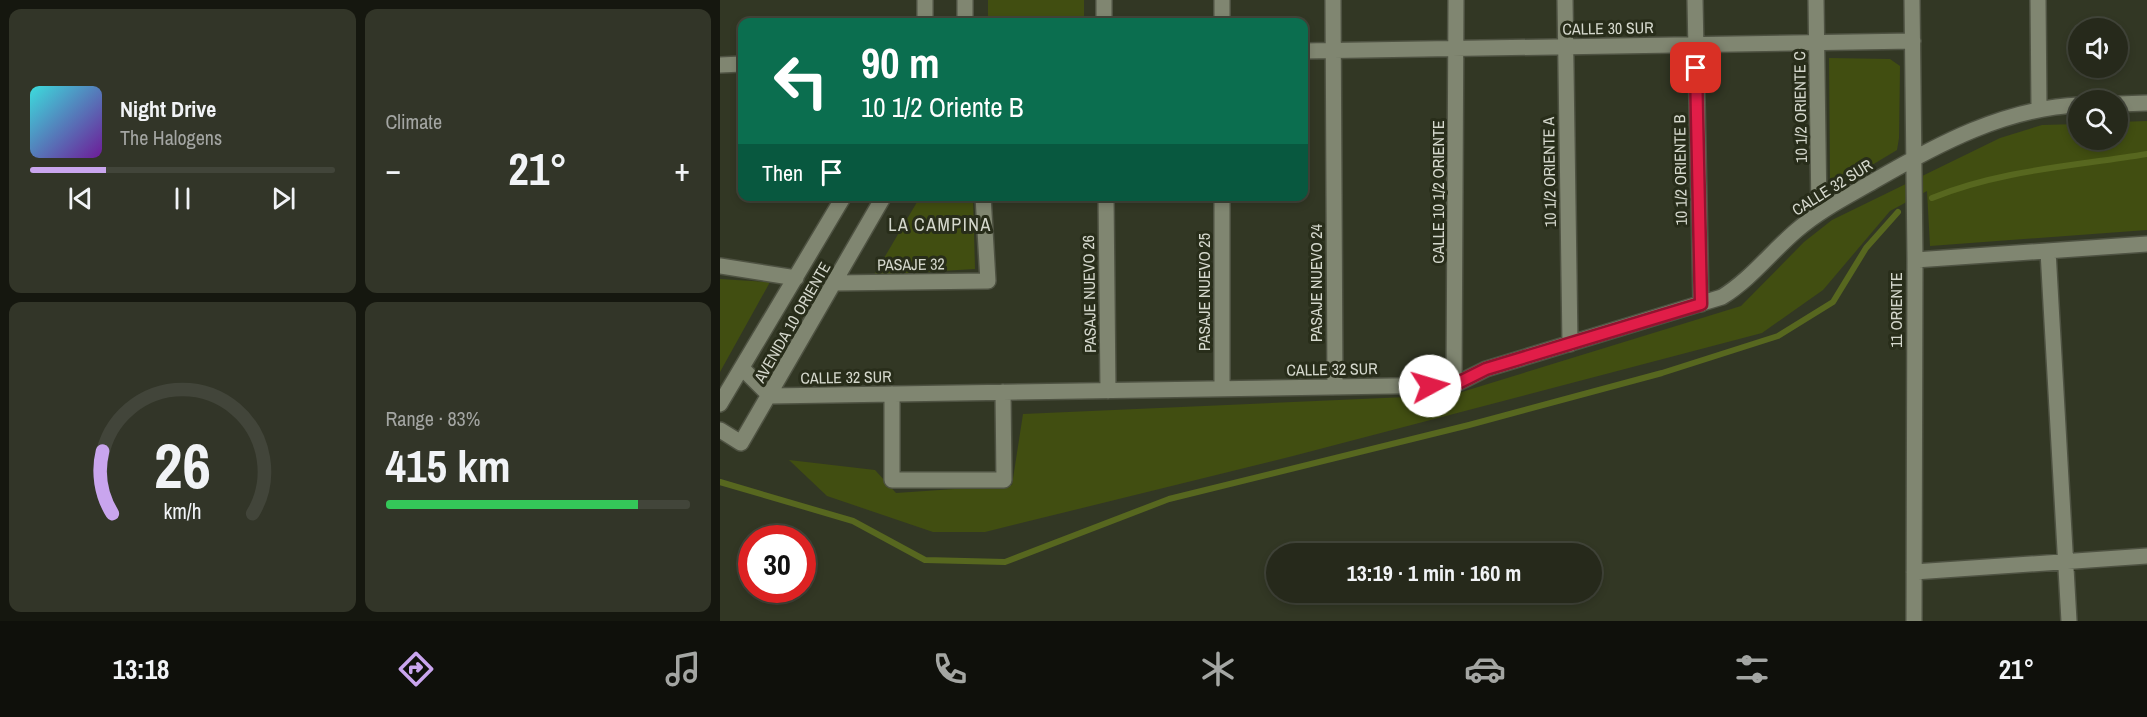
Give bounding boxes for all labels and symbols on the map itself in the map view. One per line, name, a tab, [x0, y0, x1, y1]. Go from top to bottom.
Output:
street label: CALLE 30 SUR	[1562, 16, 1654, 40]
pin	[1670, 42, 1721, 93]
street label: 10 1/2 ORIENTE C	[1788, 51, 1812, 163]
street label: 10 1/2 ORIENTE B	[1668, 114, 1692, 226]
street label: 10 1/2 ORIENTE A	[1537, 117, 1561, 227]
street label: CALLE 10 1/2 ORIENTE	[1427, 120, 1449, 264]
street label: CALLE 32 SUR	[1788, 153, 1877, 220]
district label: LA CAMPINA	[888, 212, 992, 237]
street label: PASAJE NUEVO 24	[1305, 224, 1327, 342]
street label: PASAJE NUEVO 25	[1193, 233, 1215, 351]
street label: PASAJE NUEVO 26	[1077, 235, 1101, 353]
street label: PASAJE 32	[877, 252, 945, 276]
street label: AVENIDA 10 ORIENTE	[748, 258, 836, 387]
street label: 11 ORIENTE	[1885, 272, 1907, 348]
position arrow	[1398, 354, 1462, 418]
street label: CALLE 32 SUR	[1286, 357, 1378, 381]
street label: CALLE 32 SUR	[800, 365, 892, 389]
speed limit sign: 30	[738, 525, 816, 603]

